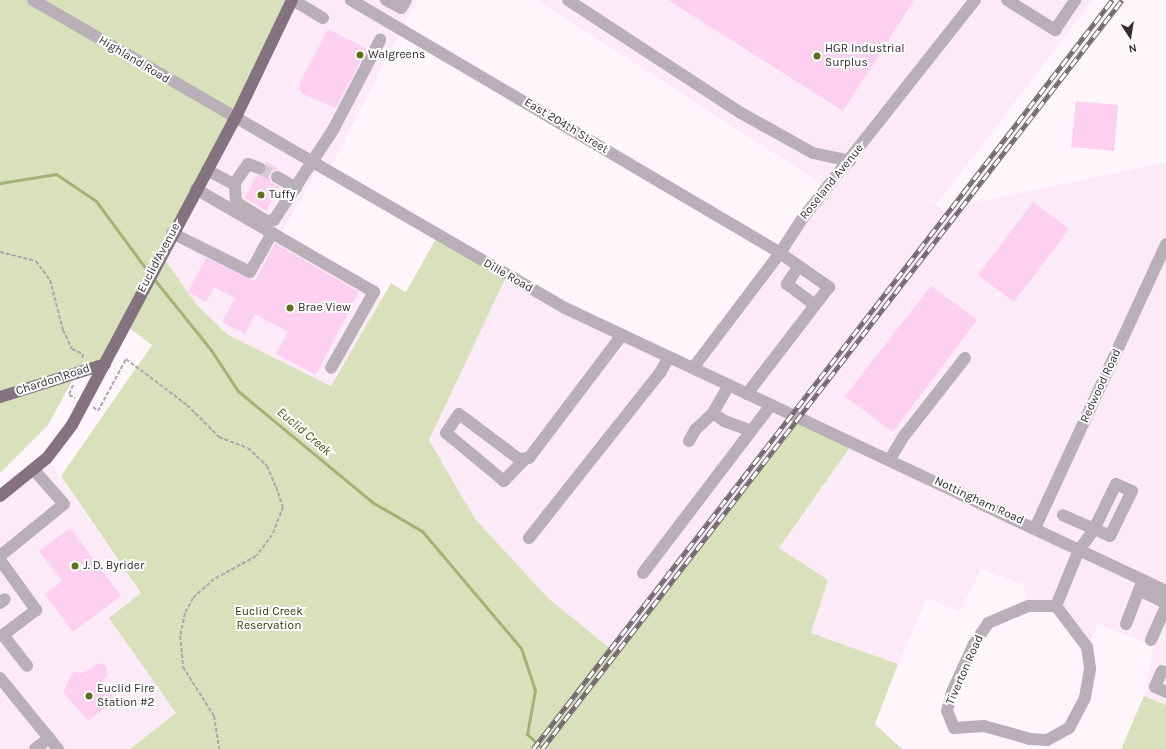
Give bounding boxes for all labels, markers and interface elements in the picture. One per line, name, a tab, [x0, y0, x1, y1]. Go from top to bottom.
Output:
north arrow	[1110, 16, 1150, 56]
street label: Highland Road	[96, 33, 172, 87]
text: N	[1127, 41, 1138, 55]
place label: HGR Industrial Surplus	[825, 42, 905, 70]
place label: Walgreens	[368, 48, 425, 62]
marker: Walgreens	[355, 50, 365, 60]
marker: HGR Industrial Surplus	[812, 51, 822, 61]
street label: East 204th Street	[521, 95, 611, 157]
street label: Roseland Avenue	[797, 141, 867, 223]
place label: Tuffy	[269, 188, 295, 202]
marker: Tuffy	[256, 190, 266, 200]
street label: Euclid Avenue	[135, 221, 183, 295]
street label: Dille Road	[481, 256, 535, 296]
place label: Brae View	[298, 301, 351, 315]
marker: Brae View	[285, 303, 295, 313]
street label: Redwood Road	[1078, 347, 1124, 425]
street label: Chardon Road	[14, 361, 92, 399]
water label: Euclid Creek	[274, 405, 334, 459]
street label: Nottingham Road	[932, 474, 1026, 528]
place label: J. D. Byrider	[83, 559, 144, 573]
marker: J. D. Byrider	[70, 561, 80, 571]
park label: Euclid Creek Reservation	[235, 605, 303, 633]
street label: Tiverton Road	[943, 633, 987, 707]
place label: Euclid Fire Station #2	[97, 682, 155, 710]
marker: Euclid Fire Station #2	[84, 691, 94, 701]

